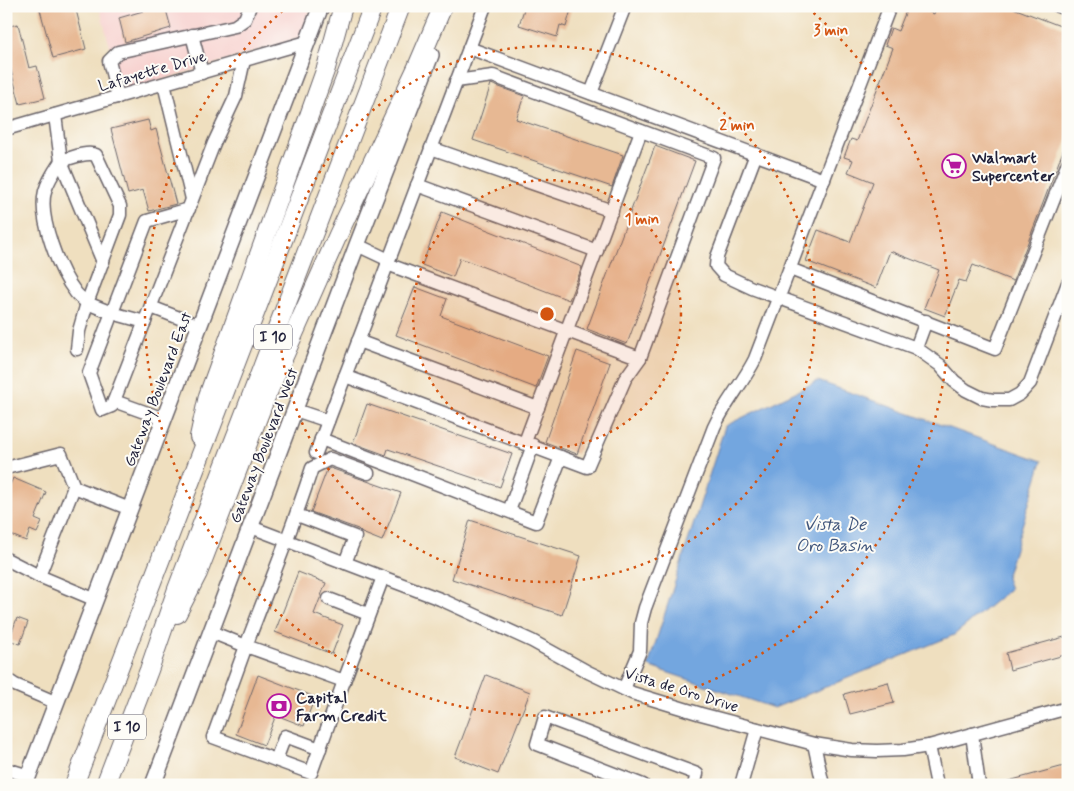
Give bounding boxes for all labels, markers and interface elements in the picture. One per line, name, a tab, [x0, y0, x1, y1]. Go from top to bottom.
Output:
text: 3 min	[814, 21, 848, 41]
street label: Lafayette Drive	[96, 46, 209, 97]
text: 2 min	[719, 116, 755, 136]
place label: Walmart Supercenter	[971, 148, 1055, 187]
supermarket icon: Walmart Supercenter	[941, 153, 967, 179]
text: 1 min	[625, 210, 659, 230]
centre of rings	[538, 305, 556, 323]
street label: Gateway Boulevard East	[119, 309, 198, 470]
road number: I 10	[254, 324, 292, 350]
street label: Gateway Boulevard West	[225, 365, 304, 526]
water label: Vista De Oro Basin	[796, 513, 874, 558]
street label: Vista de Oro Drive	[622, 663, 741, 718]
place label: Capital Farm Credit	[296, 688, 387, 727]
bank icon: Capital Farm Credit	[266, 693, 292, 719]
road number: I 10	[108, 714, 146, 740]

